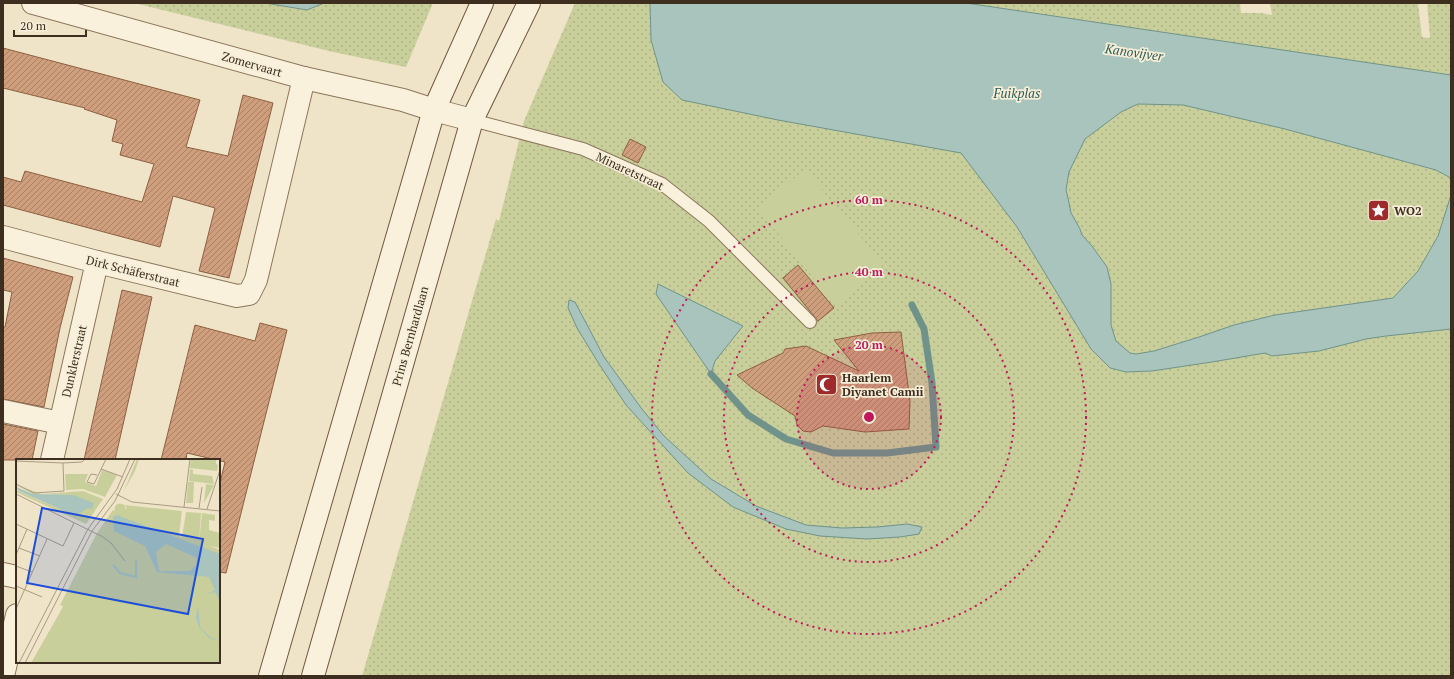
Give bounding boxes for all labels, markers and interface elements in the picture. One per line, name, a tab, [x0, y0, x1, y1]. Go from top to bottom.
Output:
scale bar	[14, 12, 86, 38]
text: 20 m	[20, 18, 47, 33]
water label: Kanovijver	[1103, 39, 1165, 65]
street label: Zomervaart	[220, 48, 284, 80]
water label: Fuikplas	[993, 84, 1041, 102]
street label: Minaretstraat	[594, 149, 667, 193]
text: 60 m	[855, 192, 883, 207]
place icon: WO2	[1365, 197, 1391, 223]
place label: WO2	[1394, 203, 1422, 218]
street label: Dirk Schäferstraat	[84, 252, 182, 290]
text: 40 m	[855, 264, 883, 279]
street label: Prins Bernhardlaan	[389, 284, 431, 388]
street label: Dunklerstraat	[58, 323, 90, 399]
text: 20 m	[855, 337, 883, 352]
place label: Haarlem Diyanet Camii	[842, 370, 924, 399]
mosque icon: Haarlem Diyanet Camii	[814, 371, 840, 397]
centre of rings	[862, 410, 876, 424]
inset map	[16, 459, 220, 663]

